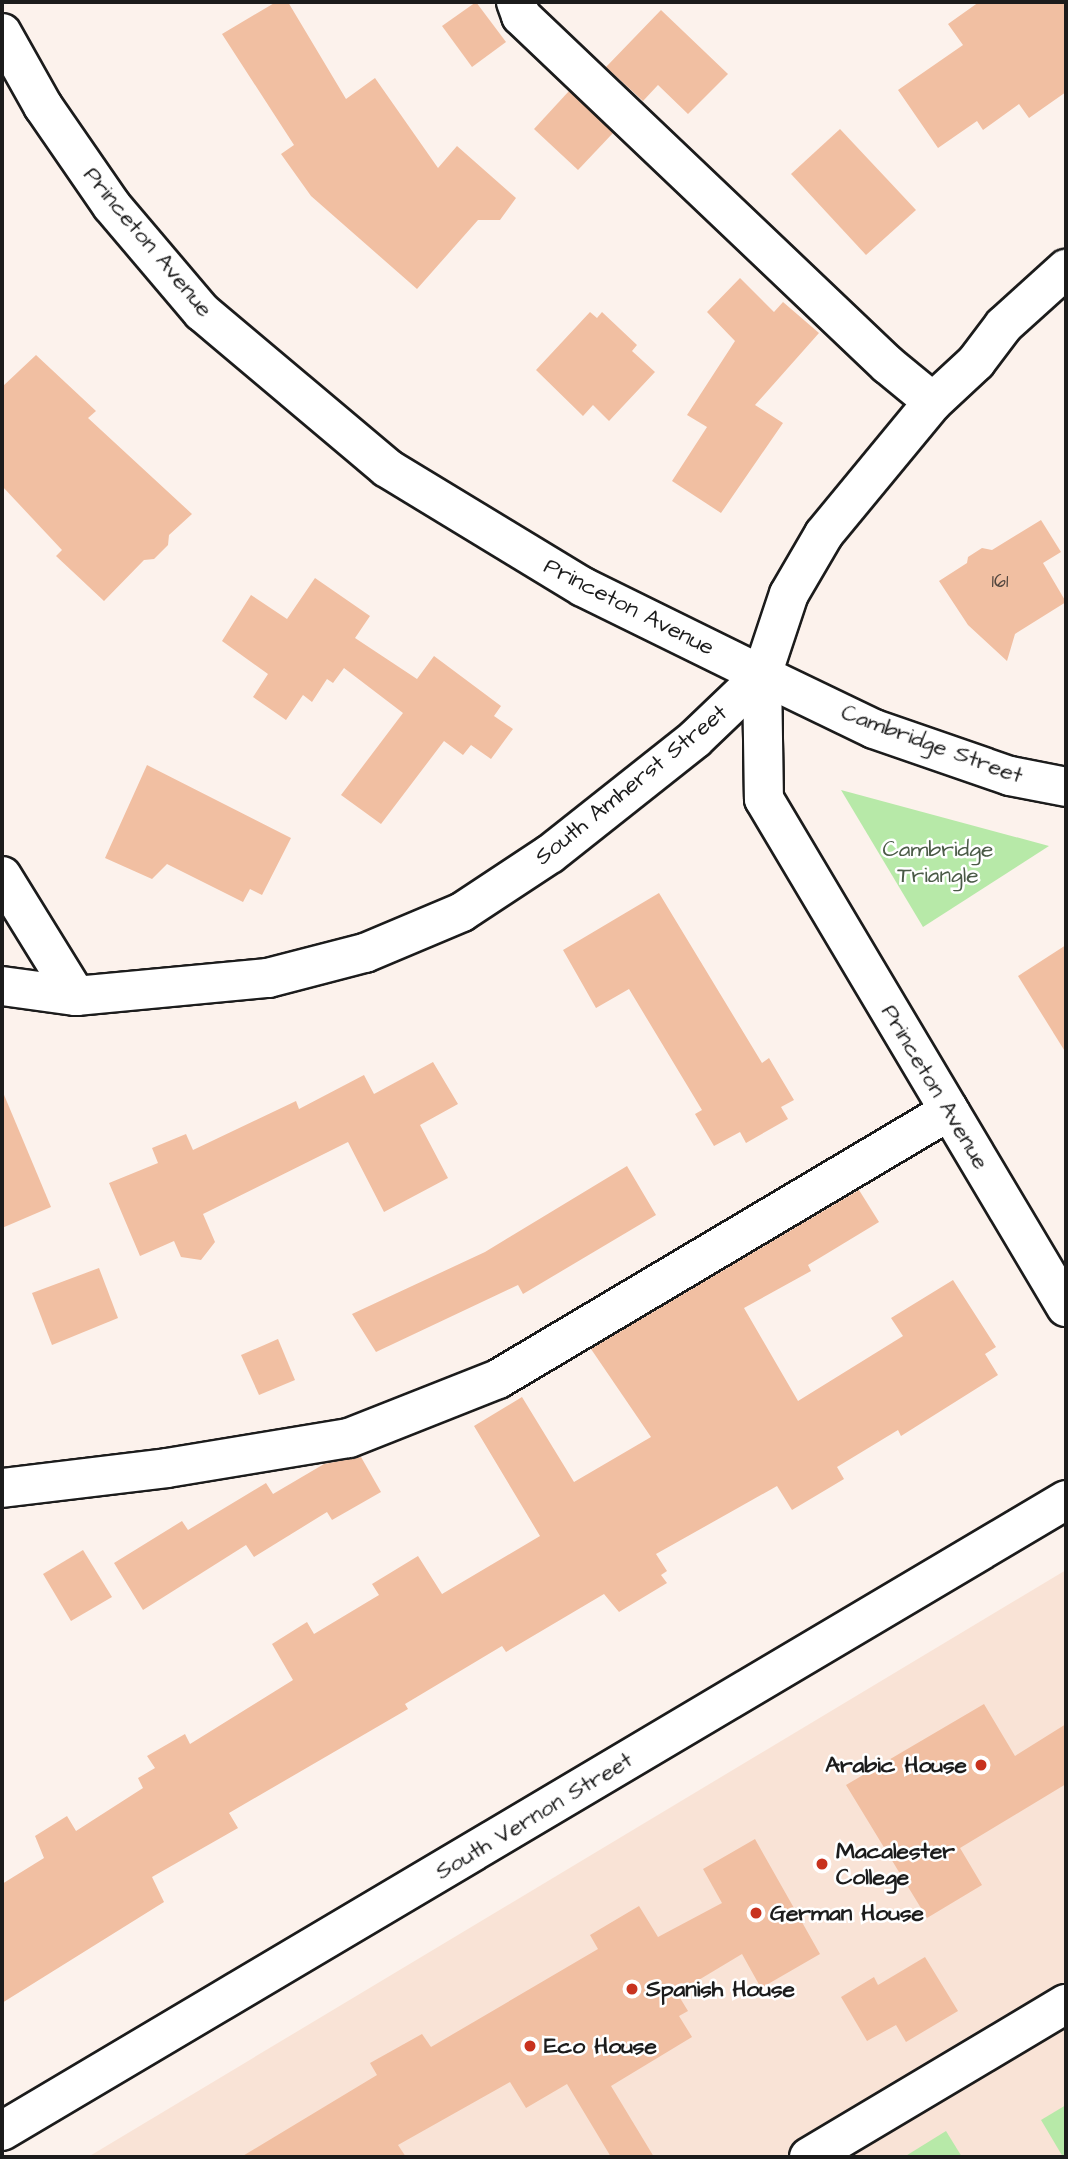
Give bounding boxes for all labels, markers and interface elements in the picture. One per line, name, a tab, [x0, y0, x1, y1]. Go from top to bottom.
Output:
street label: Princeton Avenue	[77, 162, 219, 322]
street label: Princeton Avenue	[539, 552, 719, 662]
house number: 161	[992, 571, 1008, 593]
street label: Cambridge Street	[837, 698, 1027, 790]
street label: South Amherst Street	[529, 699, 733, 871]
park label: Cambridge Triangle	[882, 835, 994, 889]
street label: Princeton Avenue	[875, 1000, 995, 1174]
street label: South Vernon Street	[430, 1746, 638, 1886]
place label: Arabic House	[825, 1751, 967, 1779]
marker: Arabic House	[973, 1757, 989, 1773]
place label: Macalester College	[836, 1837, 955, 1891]
marker: Macalester College	[814, 1856, 830, 1872]
place label: German House	[770, 1899, 924, 1927]
marker: German House	[748, 1905, 764, 1921]
place label: Spanish House	[646, 1975, 795, 2003]
marker: Spanish House	[624, 1981, 640, 1997]
place label: Eco House	[544, 2032, 657, 2060]
marker: Eco House	[522, 2038, 538, 2054]

